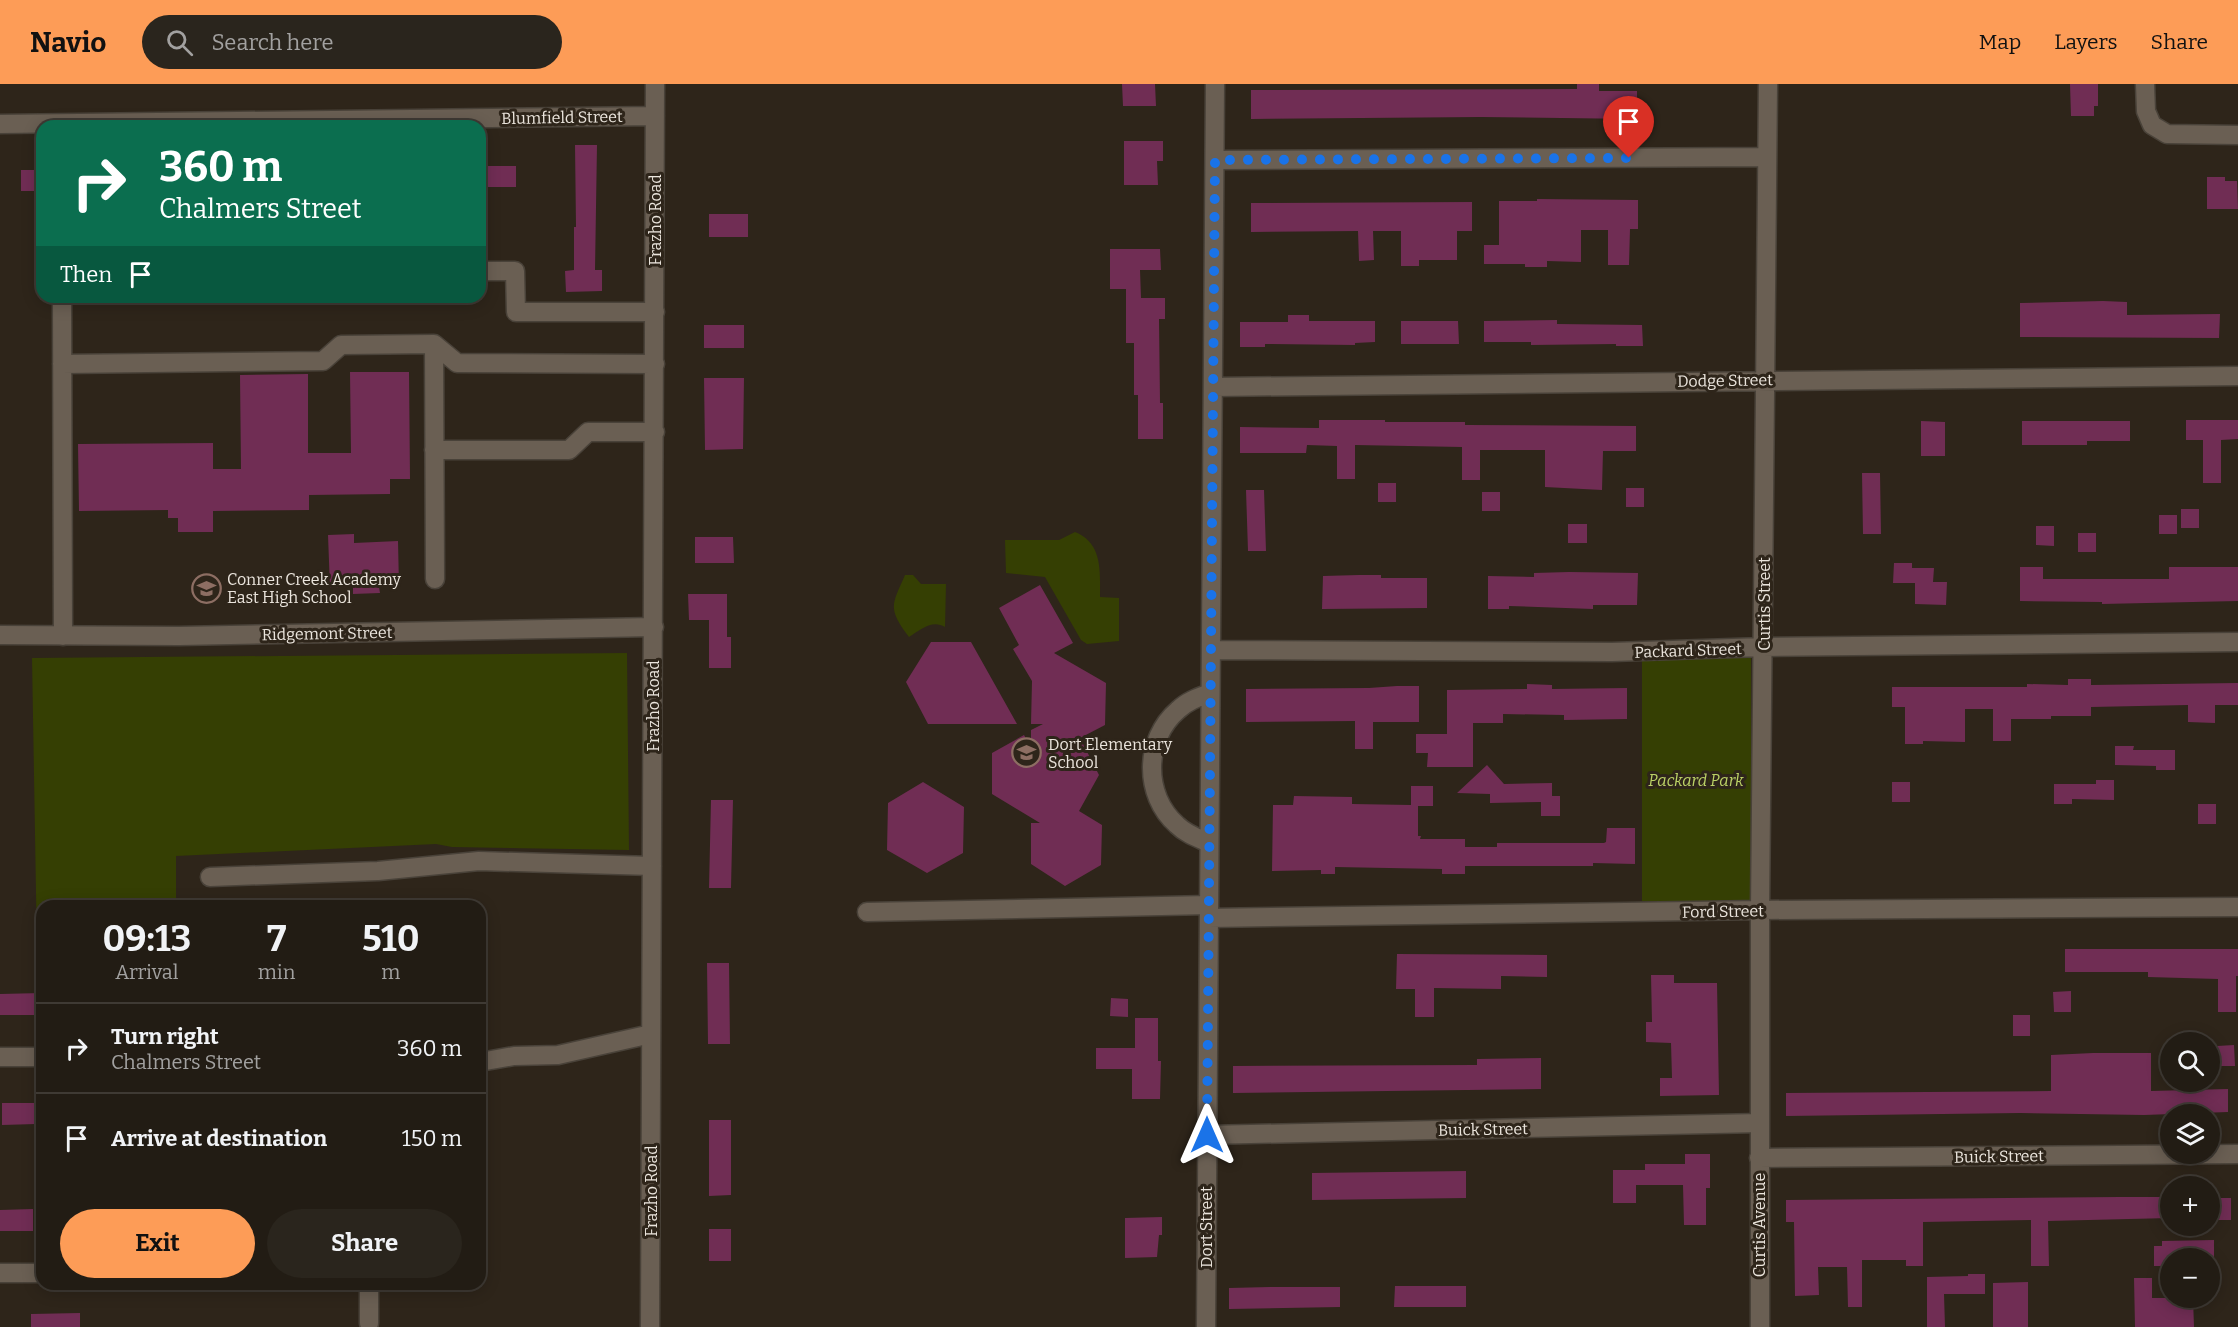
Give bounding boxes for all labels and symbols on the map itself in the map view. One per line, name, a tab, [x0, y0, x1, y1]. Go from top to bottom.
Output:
pin	[1603, 96, 1654, 158]
street label: Blumfield Street	[501, 107, 623, 128]
street label: Frazho Road	[646, 174, 665, 266]
street label: Dodge Street	[1677, 370, 1773, 391]
street label: Curtis Street	[1755, 557, 1774, 651]
place label: Conner Creek Academy East High School	[227, 570, 401, 607]
school or university icon: Conner Creek Academy East High School	[190, 572, 222, 604]
street label: Ridgemont Street	[261, 623, 393, 644]
street label: Packard Street	[1634, 639, 1742, 662]
street label: Frazho Road	[644, 660, 663, 752]
place label: Dort Elementary School	[1048, 735, 1173, 772]
school or university icon: Dort Elementary School	[1011, 737, 1043, 769]
park label: Packard Park	[1648, 771, 1744, 790]
street label: Ford Street	[1682, 901, 1764, 922]
position arrow	[1175, 1103, 1239, 1167]
street label: Buick Street	[1438, 1119, 1528, 1140]
street label: Frazho Road	[642, 1145, 661, 1237]
street label: Buick Street	[1954, 1146, 2044, 1167]
street label: Curtis Avenue	[1750, 1173, 1769, 1277]
street label: Dort Street	[1197, 1186, 1216, 1268]

